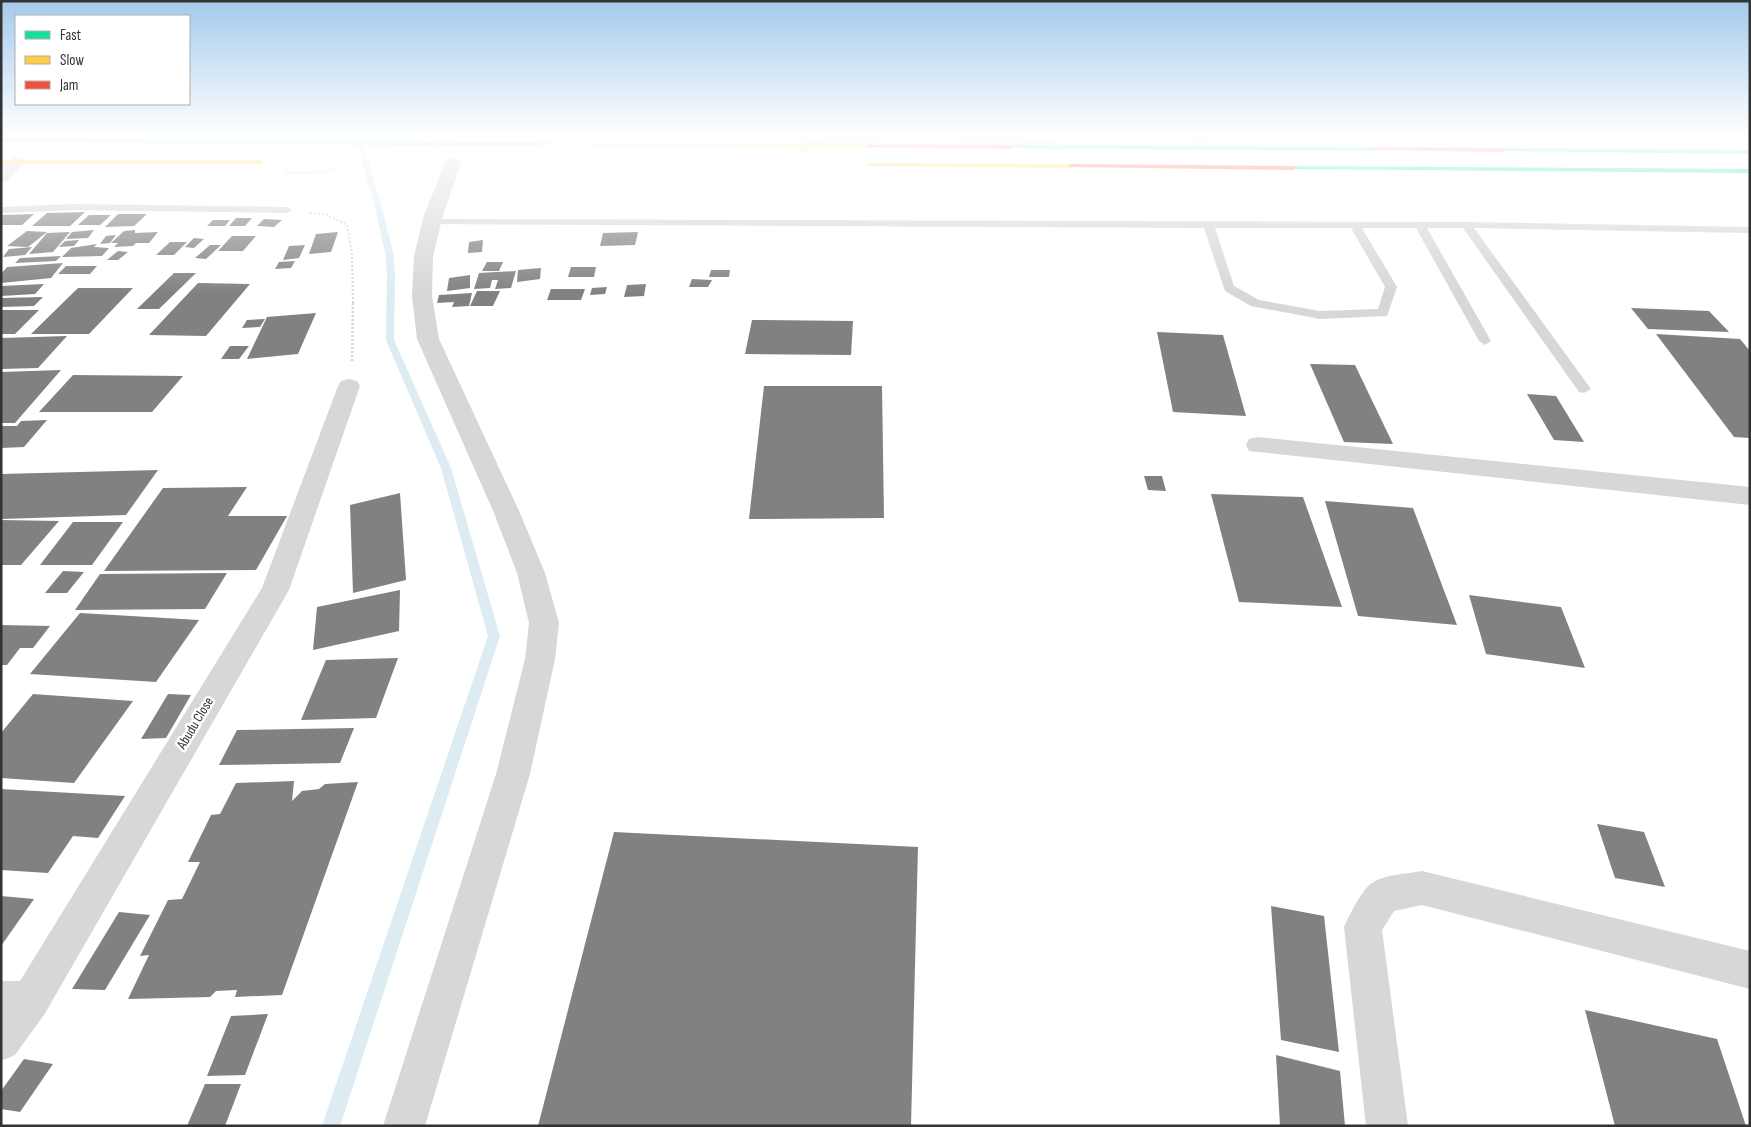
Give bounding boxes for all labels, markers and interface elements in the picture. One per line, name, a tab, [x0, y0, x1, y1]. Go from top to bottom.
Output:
legend	[15, 15, 190, 105]
text: Fast	[60, 26, 82, 45]
text: Slow	[60, 51, 84, 70]
text: Jam	[59, 76, 78, 95]
street label: Abudu Close	[172, 694, 217, 753]

